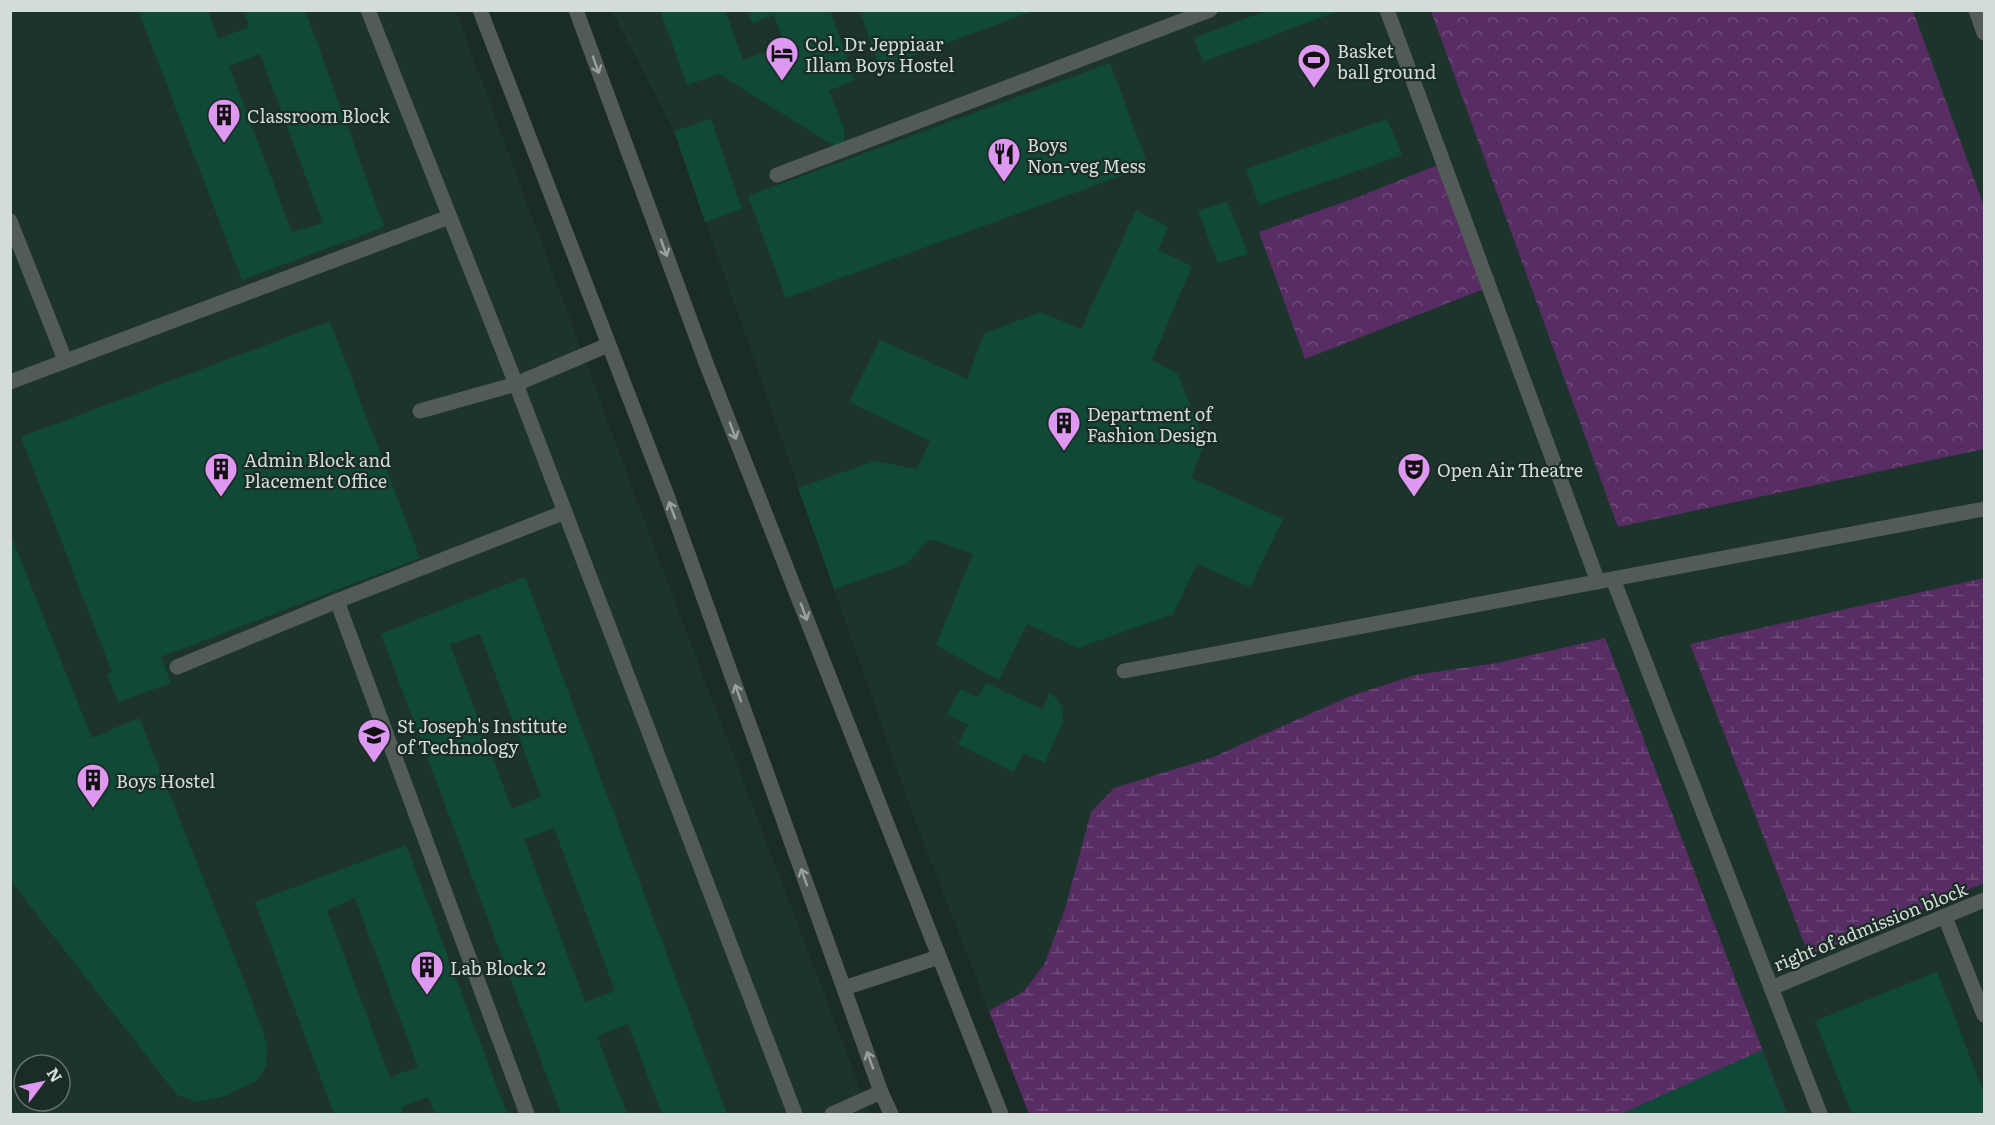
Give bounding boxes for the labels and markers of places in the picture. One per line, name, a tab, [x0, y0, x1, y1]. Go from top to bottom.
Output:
place label: Col. Dr Jeppiaar Illam Boys Hostel	[805, 30, 954, 78]
hotel icon: Col. Dr Jeppiaar Illam Boys Hostel	[764, 35, 800, 82]
place label: Basket ball ground	[1337, 37, 1436, 85]
sports icon: Basket ball ground	[1296, 42, 1332, 89]
building icon: Classroom Block	[206, 97, 242, 144]
place label: Classroom Block	[247, 102, 391, 129]
place label: Boys Non-veg Mess	[1027, 131, 1146, 179]
restaurant icon: Boys Non-veg Mess	[986, 136, 1022, 183]
place label: Department of Fashion Design	[1087, 400, 1218, 448]
building icon: Department of Fashion Design	[1046, 405, 1082, 452]
place label: Admin Block and Placement Office	[244, 446, 391, 494]
building icon: Admin Block and Placement Office	[203, 451, 239, 498]
theatre icon: Open Air Theatre	[1396, 451, 1432, 498]
place label: Open Air Theatre	[1437, 456, 1583, 483]
place label: St Joseph's Institute of Technology	[397, 712, 567, 760]
school or university icon: St Joseph's Institute of Technology	[356, 717, 392, 764]
building icon: Boys Hostel	[75, 762, 111, 809]
place label: Boys Hostel	[116, 767, 215, 794]
building icon: Lab Block 2	[409, 949, 445, 996]
place label: Lab Block 2	[450, 954, 546, 981]

